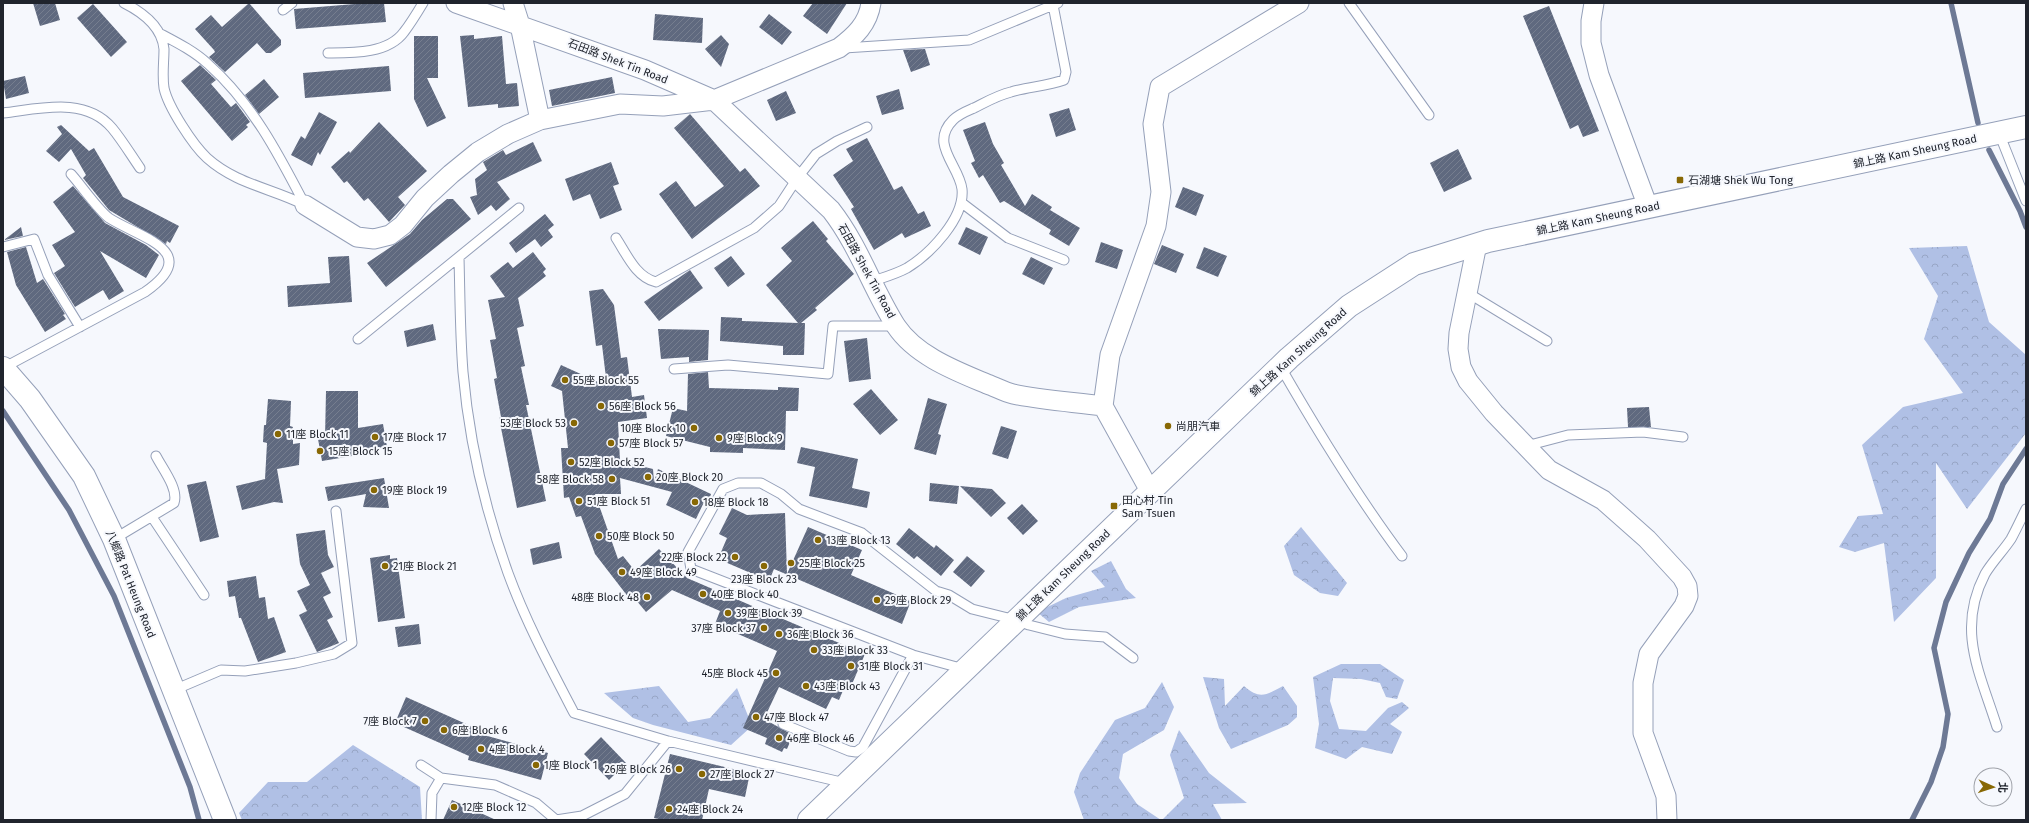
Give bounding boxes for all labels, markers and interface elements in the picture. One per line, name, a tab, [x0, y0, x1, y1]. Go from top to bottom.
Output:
street label: 石田路 Shek Tin Road	[566, 36, 670, 87]
street label: 錦上路 Kam Sheung Road	[1852, 132, 1978, 171]
place label: 石湖塘 Shek Wu Tong	[1688, 174, 1793, 187]
marker: 石湖塘 Shek Wu Tong	[1675, 175, 1685, 185]
street label: 錦上路 Kam Sheung Road	[1535, 199, 1661, 238]
street label: 石田路 Shek Tin Road	[835, 222, 898, 321]
street label: 錦上路 Kam Sheung Road	[1247, 305, 1349, 399]
place label: 55座 Block 55	[573, 374, 639, 387]
marker: 55座 Block 55	[560, 375, 570, 385]
place label: 56座 Block 56	[609, 400, 676, 413]
marker: 56座 Block 56	[596, 401, 606, 411]
place label: 53座 Block 53	[500, 417, 566, 430]
marker: 53座 Block 53	[569, 418, 579, 428]
place label: 尚朋汽車	[1176, 420, 1220, 433]
marker: 尚朋汽車	[1163, 421, 1173, 431]
place label: 10座 Block 10	[620, 422, 686, 435]
marker: 10座 Block 10	[689, 423, 699, 433]
place label: 11座 Block 11	[286, 428, 349, 441]
marker: 11座 Block 11	[273, 429, 283, 439]
place label: 17座 Block 17	[383, 431, 446, 444]
marker: 17座 Block 17	[370, 432, 380, 442]
place label: 9座 Block 9	[727, 432, 783, 445]
marker: 9座 Block 9	[714, 433, 724, 443]
place label: 57座 Block 57	[619, 437, 683, 450]
marker: 57座 Block 57	[606, 438, 616, 448]
place label: 15座 Block 15	[328, 445, 393, 458]
marker: 15座 Block 15	[315, 446, 325, 456]
place label: 52座 Block 52	[579, 456, 645, 469]
marker: 52座 Block 52	[566, 457, 576, 467]
place label: 20座 Block 20	[656, 471, 723, 484]
marker: 20座 Block 20	[643, 472, 653, 482]
place label: 58座 Block 58	[537, 473, 604, 486]
marker: 58座 Block 58	[607, 474, 617, 484]
place label: 19座 Block 19	[382, 484, 447, 497]
marker: 19座 Block 19	[369, 485, 379, 495]
place label: 田心村 Tin Sam Tsuen	[1122, 494, 1175, 520]
place label: 51座 Block 51	[587, 495, 650, 508]
marker: 51座 Block 51	[574, 496, 584, 506]
place label: 18座 Block 18	[703, 496, 769, 509]
marker: 18座 Block 18	[690, 497, 700, 507]
marker: 田心村 Tin Sam Tsuen	[1109, 501, 1119, 511]
street label: 錦上路 Kam Sheung Road	[1014, 527, 1113, 624]
street label: 八鄉路 Pat Heung Road	[103, 528, 158, 640]
place label: 50座 Block 50	[607, 530, 674, 543]
marker: 50座 Block 50	[594, 531, 604, 541]
place label: 13座 Block 13	[826, 534, 891, 547]
marker: 13座 Block 13	[813, 535, 823, 545]
place label: 22座 Block 22	[661, 551, 727, 564]
marker: 22座 Block 22	[730, 552, 740, 562]
place label: 25座 Block 25	[799, 557, 865, 570]
marker: 25座 Block 25	[786, 558, 796, 568]
place label: 21座 Block 21	[393, 560, 457, 573]
marker: 21座 Block 21	[380, 561, 390, 571]
marker: 23座 Block 23	[759, 561, 769, 571]
place label: 49座 Block 49	[630, 566, 697, 579]
marker: 49座 Block 49	[617, 567, 627, 577]
place label: 23座 Block 23	[731, 573, 797, 586]
place label: 40座 Block 40	[711, 588, 779, 601]
marker: 40座 Block 40	[698, 589, 708, 599]
place label: 48座 Block 48	[571, 591, 639, 604]
marker: 48座 Block 48	[642, 592, 652, 602]
place label: 29座 Block 29	[885, 594, 951, 607]
marker: 29座 Block 29	[872, 595, 882, 605]
place label: 39座 Block 39	[736, 607, 802, 620]
marker: 39座 Block 39	[723, 608, 733, 618]
place label: 37座 Block 37	[691, 622, 756, 635]
marker: 37座 Block 37	[759, 623, 769, 633]
place label: 36座 Block 36	[787, 628, 854, 641]
marker: 36座 Block 36	[774, 629, 784, 639]
place label: 33座 Block 33	[822, 644, 888, 657]
marker: 33座 Block 33	[809, 645, 819, 655]
place label: 31座 Block 31	[859, 660, 923, 673]
marker: 31座 Block 31	[846, 661, 856, 671]
place label: 45座 Block 45	[701, 667, 768, 680]
marker: 45座 Block 45	[771, 668, 781, 678]
place label: 43座 Block 43	[814, 680, 880, 693]
marker: 43座 Block 43	[801, 681, 811, 691]
place label: 47座 Block 47	[764, 711, 829, 724]
marker: 47座 Block 47	[751, 712, 761, 722]
place label: 7座 Block 7	[363, 715, 417, 728]
marker: 7座 Block 7	[420, 716, 430, 726]
place label: 6座 Block 6	[452, 724, 508, 737]
marker: 6座 Block 6	[439, 725, 449, 735]
place label: 46座 Block 46	[787, 732, 855, 745]
marker: 46座 Block 46	[774, 733, 784, 743]
place label: 4座 Block 4	[489, 743, 545, 756]
marker: 4座 Block 4	[476, 744, 486, 754]
place label: 1座 Block 1	[544, 759, 598, 772]
marker: 1座 Block 1	[531, 760, 541, 770]
place label: 26座 Block 26	[604, 763, 671, 776]
marker: 26座 Block 26	[674, 764, 684, 774]
north arrow	[1973, 767, 2013, 807]
place label: 27座 Block 27	[710, 768, 775, 781]
marker: 27座 Block 27	[697, 769, 707, 779]
text: 北	[1996, 782, 2009, 793]
place label: 12座 Block 12	[462, 801, 526, 814]
marker: 12座 Block 12	[449, 802, 459, 812]
place label: 24座 Block 24	[677, 803, 743, 816]
marker: 24座 Block 24	[664, 804, 674, 814]

